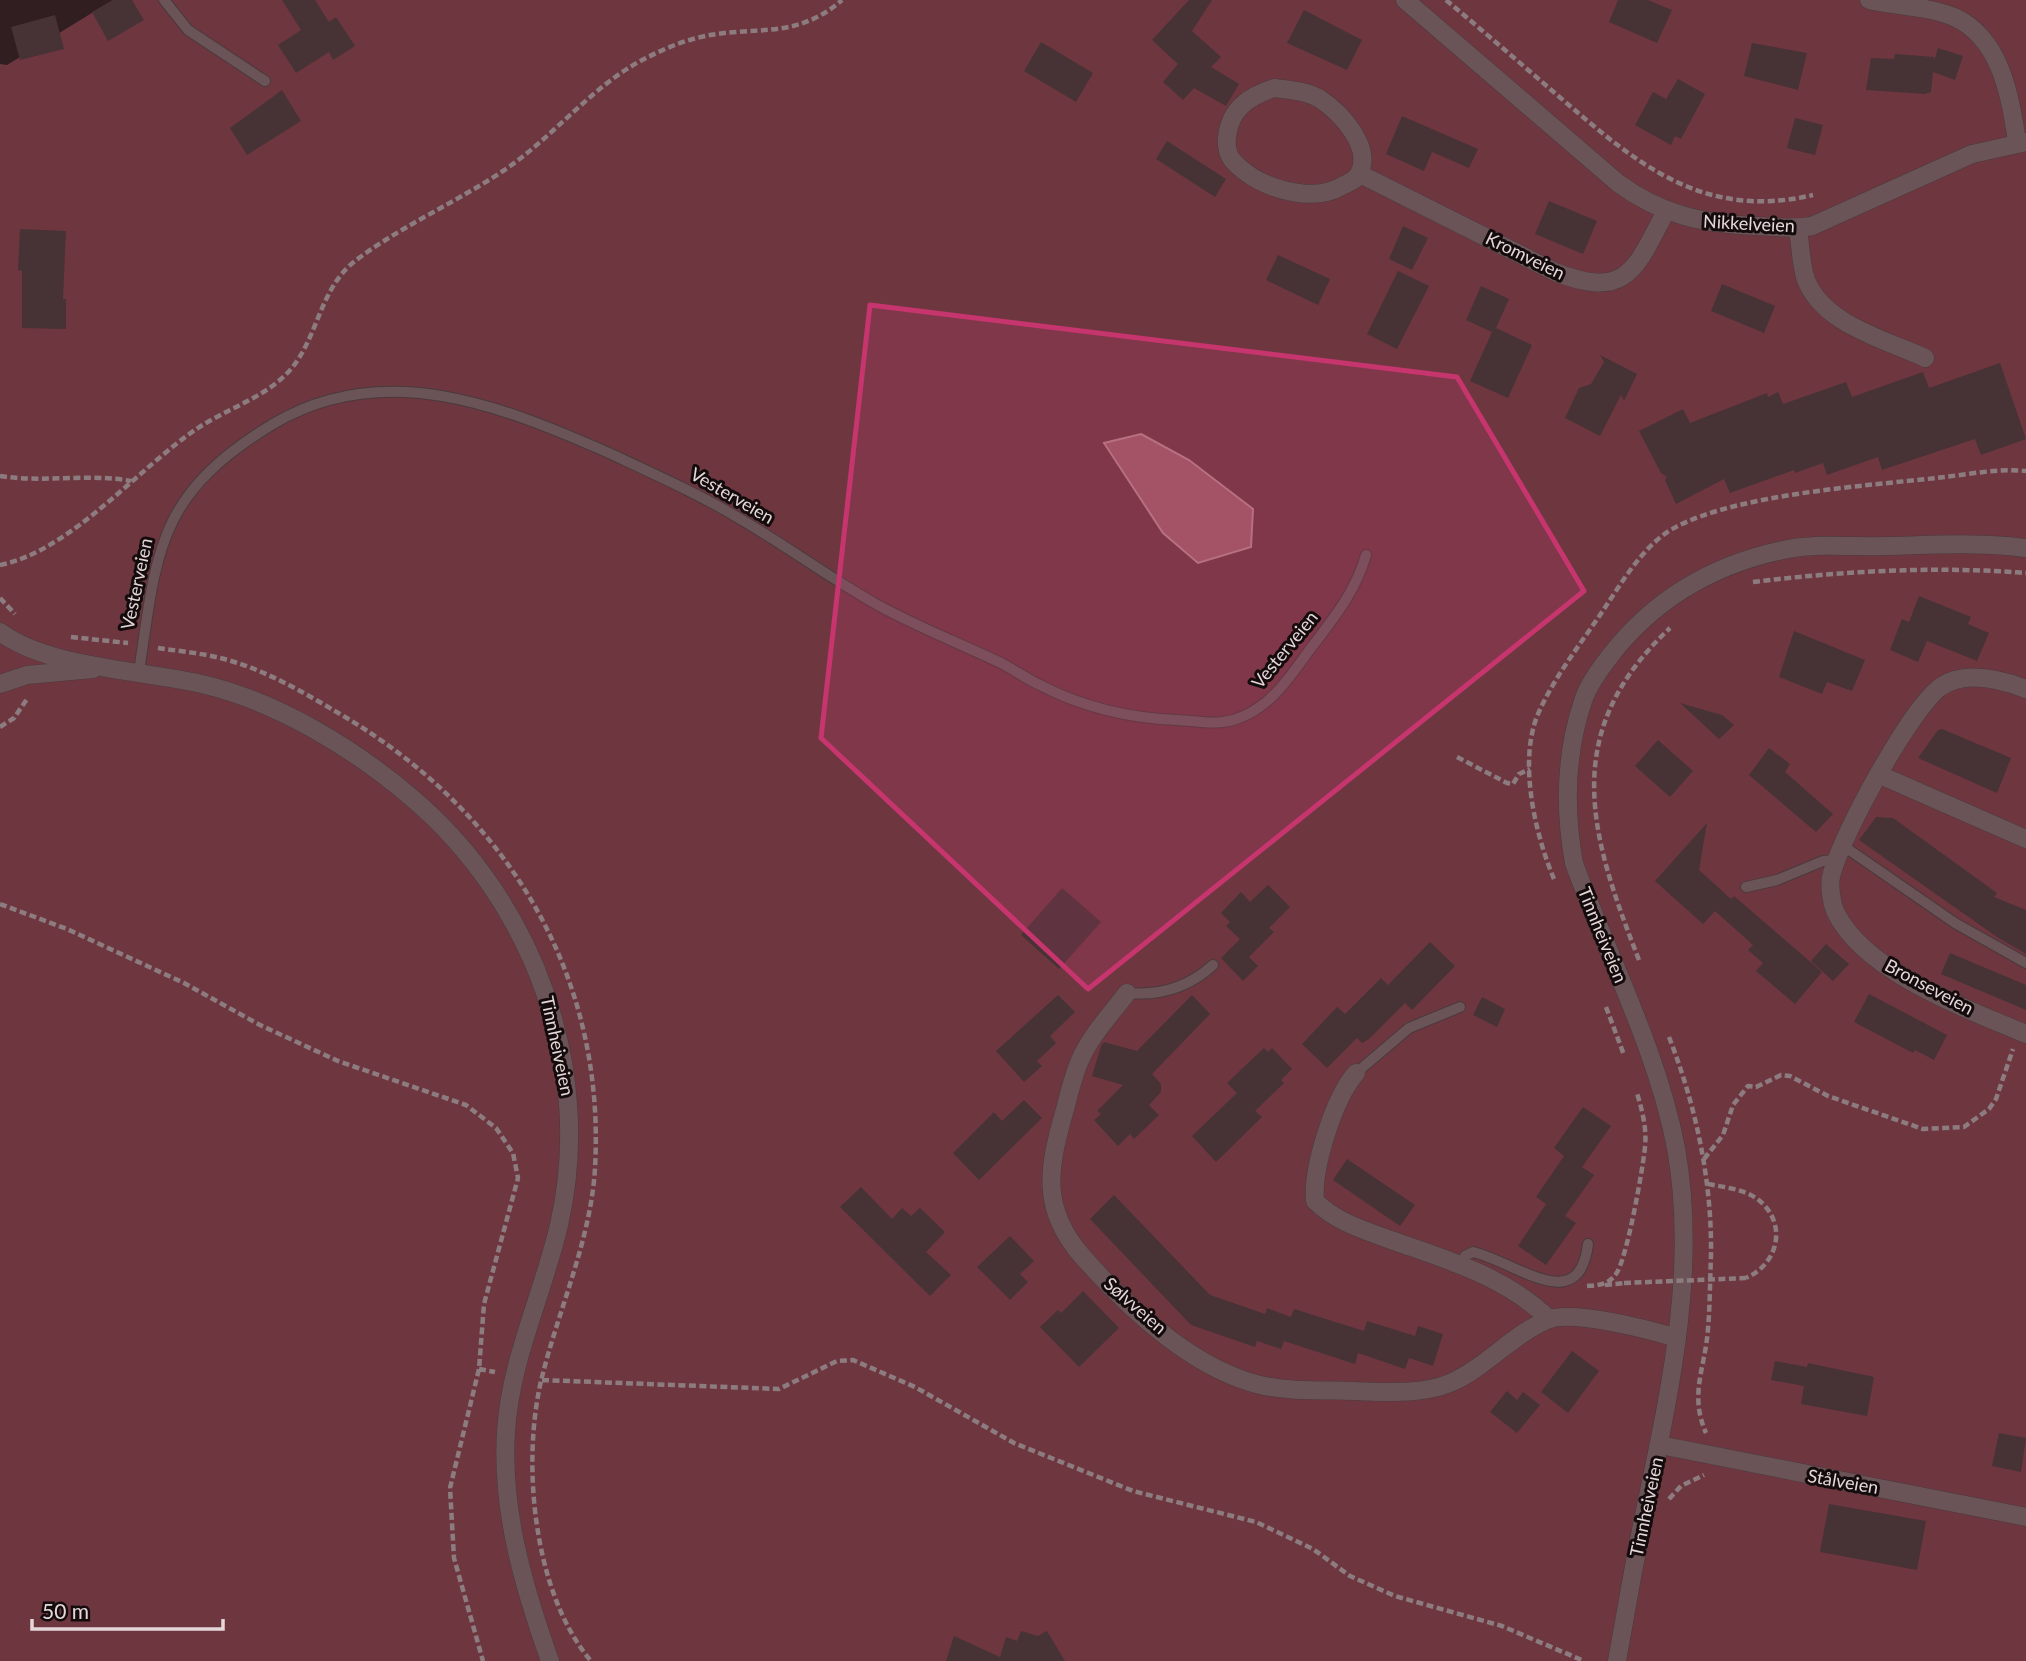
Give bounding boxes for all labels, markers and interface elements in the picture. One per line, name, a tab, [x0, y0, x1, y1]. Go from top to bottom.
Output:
street label: Nikkelveien	[1703, 210, 1796, 236]
street label: Kromveien	[1482, 227, 1569, 284]
street label: Vesterveien	[687, 462, 778, 528]
street label: Vesterveien	[116, 536, 156, 632]
street label: Vesterveien	[1246, 606, 1322, 692]
street label: Tinnheiveien	[1574, 884, 1632, 986]
street label: Bronseveien	[1881, 954, 1978, 1019]
street label: Tinnheiveien	[537, 994, 579, 1098]
street label: Sølvveien	[1100, 1272, 1171, 1338]
street label: Tinnheiveien	[1625, 1455, 1667, 1559]
street label: Stålveien	[1806, 1464, 1880, 1498]
scale bar	[32, 1588, 222, 1632]
text: 50 m	[42, 1598, 89, 1623]

